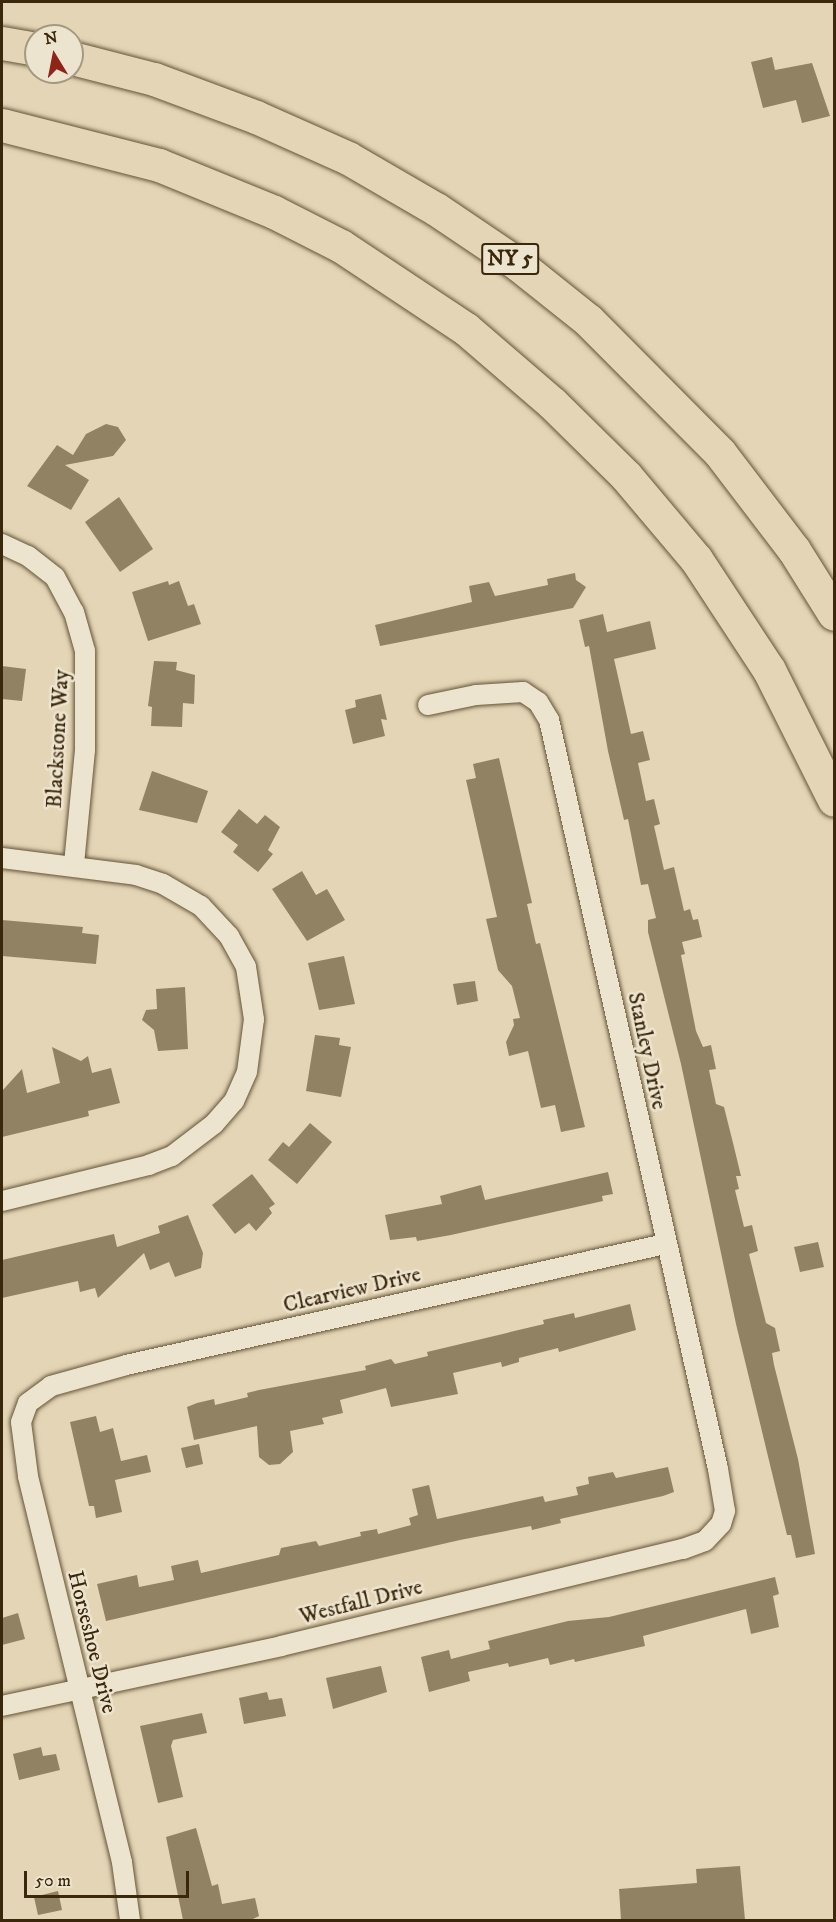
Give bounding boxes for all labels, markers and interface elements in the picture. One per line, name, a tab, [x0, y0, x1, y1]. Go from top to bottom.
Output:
north arrow	[24, 24, 84, 84]
text: N	[43, 27, 59, 49]
road number: NY 5	[480, 241, 540, 277]
street label: Blackstone Way	[41, 669, 75, 809]
street label: Stanley Drive	[622, 990, 672, 1112]
street label: Clearview Drive	[281, 1261, 423, 1319]
street label: Horseshoe Drive	[62, 1568, 122, 1716]
street label: Westfall Drive	[297, 1574, 425, 1630]
scale bar	[27, 1859, 192, 1897]
text: 50 m	[35, 1870, 71, 1892]

